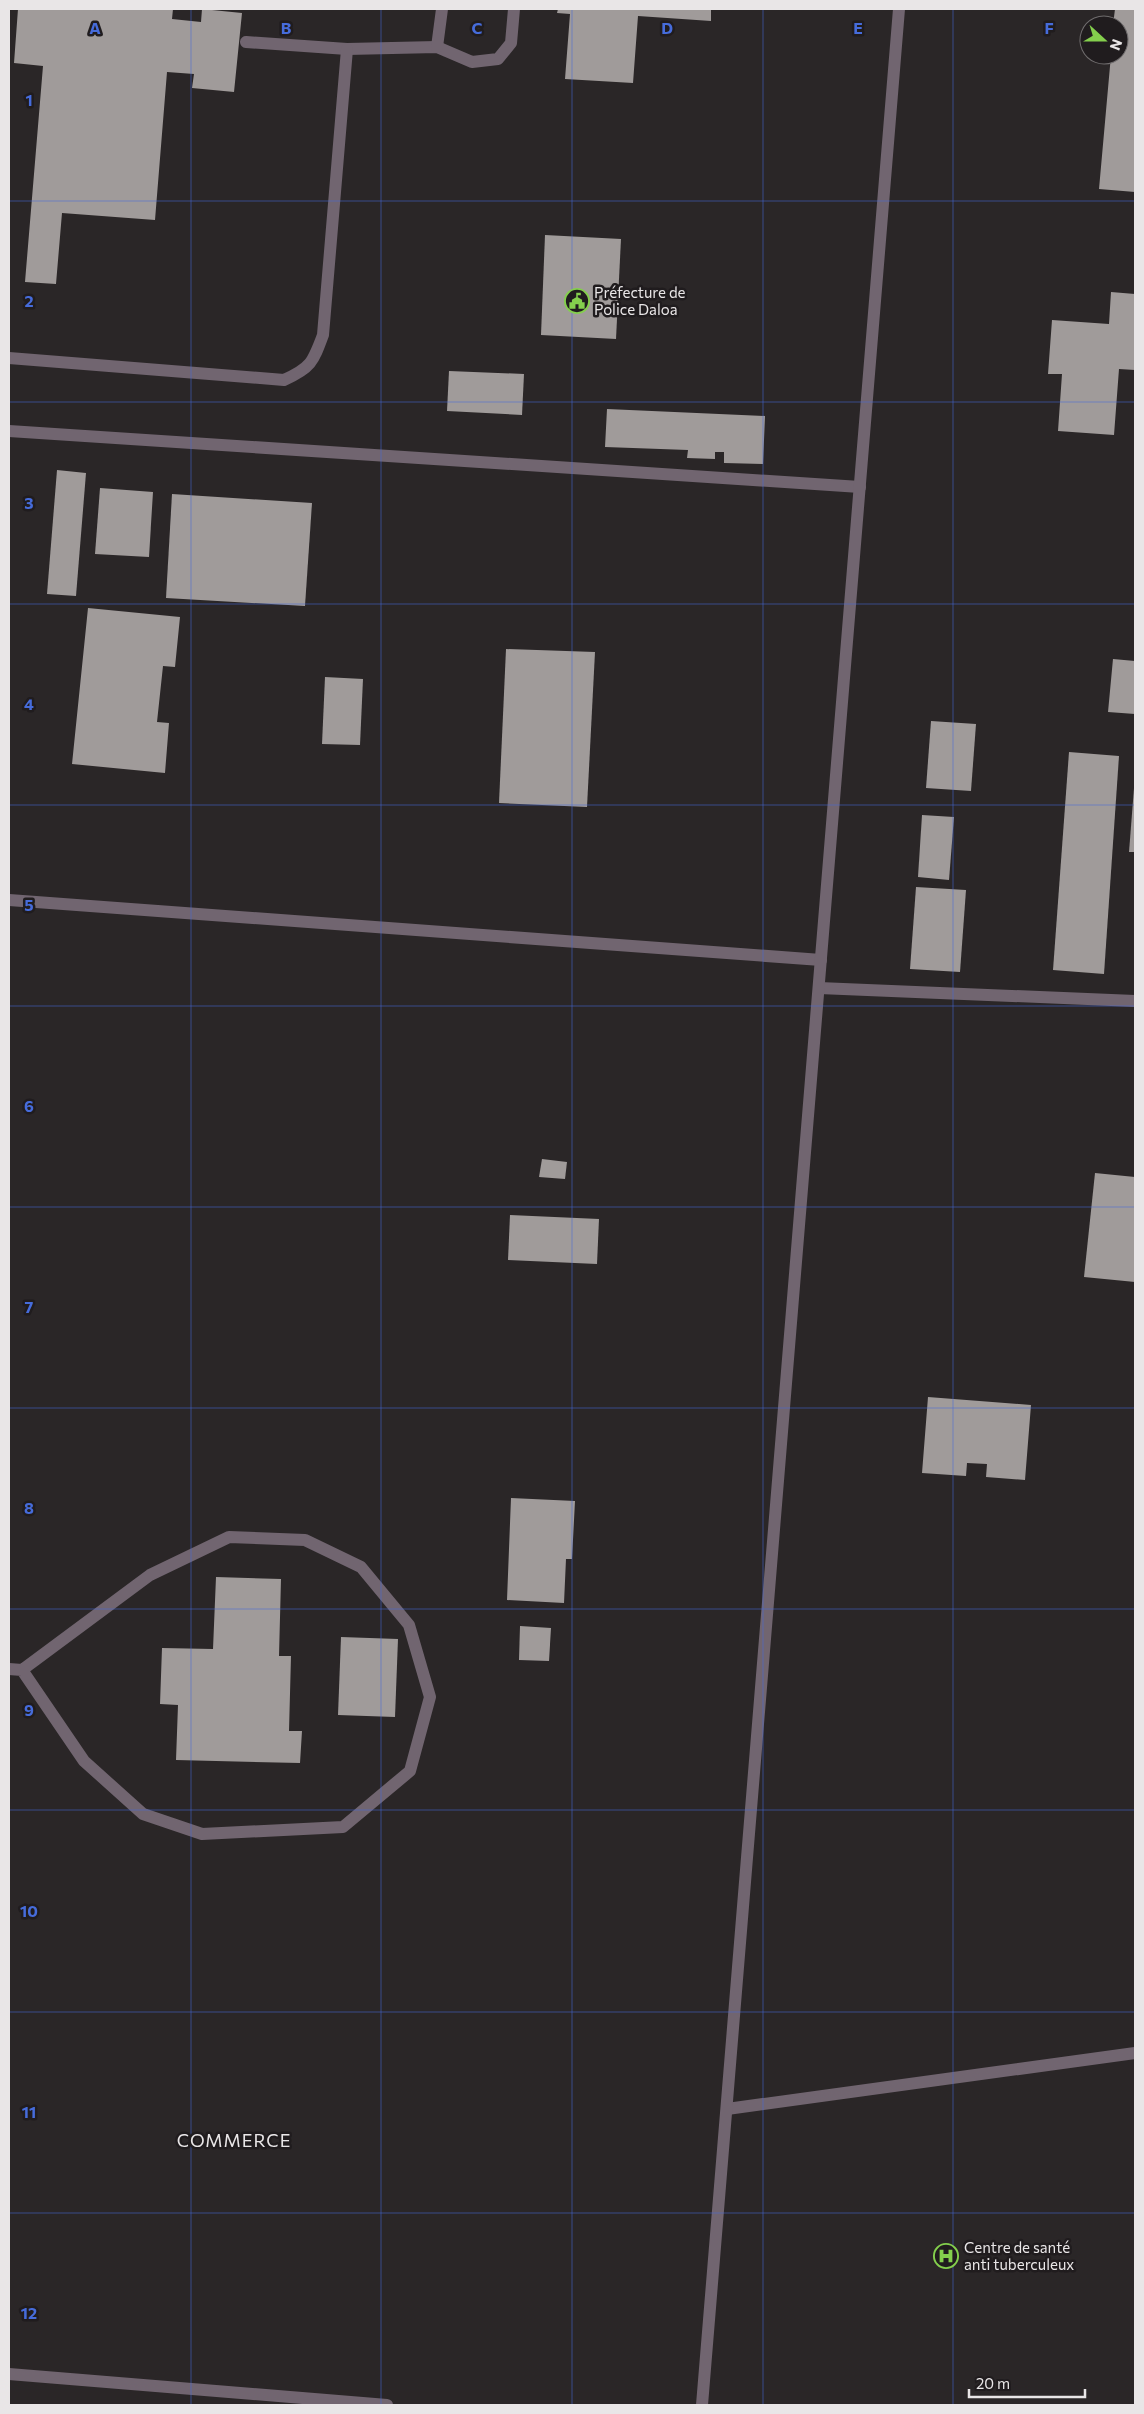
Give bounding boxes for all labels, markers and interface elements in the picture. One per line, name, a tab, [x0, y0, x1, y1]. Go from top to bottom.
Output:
north arrow	[1079, 15, 1129, 65]
text: A	[89, 18, 101, 37]
text: B	[281, 18, 292, 37]
text: C	[472, 18, 483, 37]
text: D	[661, 18, 673, 37]
text: E	[853, 18, 863, 37]
text: F	[1044, 18, 1054, 37]
text: N	[1107, 37, 1126, 53]
text: 1	[25, 90, 33, 109]
place label: Préfecture de Police Daloa	[594, 283, 686, 318]
public building icon: Préfecture de Police Daloa	[564, 288, 590, 314]
text: 2	[24, 291, 34, 310]
text: 3	[24, 493, 34, 512]
text: 4	[24, 694, 34, 713]
text: 5	[24, 895, 34, 914]
text: 6	[24, 1096, 34, 1115]
text: 7	[25, 1297, 34, 1316]
text: 8	[24, 1498, 34, 1517]
text: 9	[24, 1700, 34, 1719]
text: 10	[20, 1901, 38, 1920]
text: 11	[22, 2102, 36, 2121]
district label: COMMERCE	[177, 2129, 291, 2151]
place label: Centre de santé anti tuberculeux	[964, 2238, 1074, 2273]
hospital icon: Centre de santé anti tuberculeux	[933, 2243, 959, 2269]
text: 12	[21, 2303, 37, 2322]
scale bar	[969, 2366, 1085, 2398]
text: 20 m	[976, 2374, 1010, 2392]

